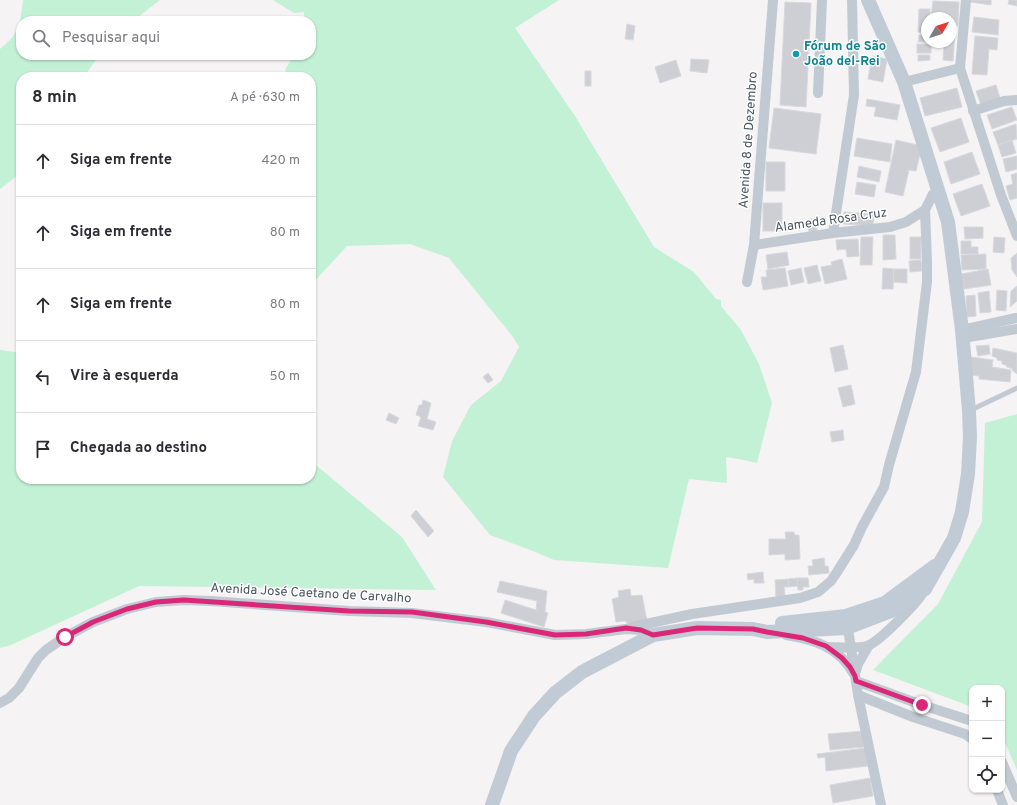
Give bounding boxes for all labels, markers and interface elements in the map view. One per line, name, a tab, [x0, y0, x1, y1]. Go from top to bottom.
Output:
north arrow	[921, 12, 957, 48]
search box	[16, 16, 316, 60]
icon: search	[30, 27, 52, 49]
text: Pesquisar aqui	[62, 29, 160, 48]
place label: Fórum de São João del-Rei	[804, 39, 886, 70]
marker: Fórum de São João del-Rei	[791, 49, 801, 59]
street label: Avenida 8 de Dezembro	[736, 71, 762, 209]
text: 8 min	[32, 87, 77, 109]
text: A pé · 630 m	[230, 90, 300, 106]
icon: ahead	[32, 150, 54, 172]
text: Siga em frente	[70, 151, 172, 170]
text: 420 m	[262, 153, 300, 169]
street label: Alameda Rosa Cruz	[774, 205, 888, 237]
icon: ahead	[32, 222, 54, 244]
text: Siga em frente	[70, 223, 172, 242]
text: 80 m	[270, 225, 300, 241]
icon: ahead	[32, 294, 54, 316]
text: Siga em frente	[70, 295, 172, 314]
text: 80 m	[270, 297, 300, 313]
icon: left	[32, 366, 54, 388]
text: Vire à esquerda	[70, 367, 179, 386]
text: 50 m	[270, 369, 300, 385]
icon: arrive	[32, 438, 54, 460]
text: Chegada ao destino	[70, 439, 207, 458]
street label: Avenida José Caetano de Carvalho	[210, 581, 412, 607]
route start	[56, 628, 74, 646]
map controls	[969, 685, 1005, 793]
button: +	[969, 685, 1005, 721]
route end	[913, 696, 931, 714]
button: −	[969, 721, 1005, 757]
button: locate	[969, 757, 1005, 793]

